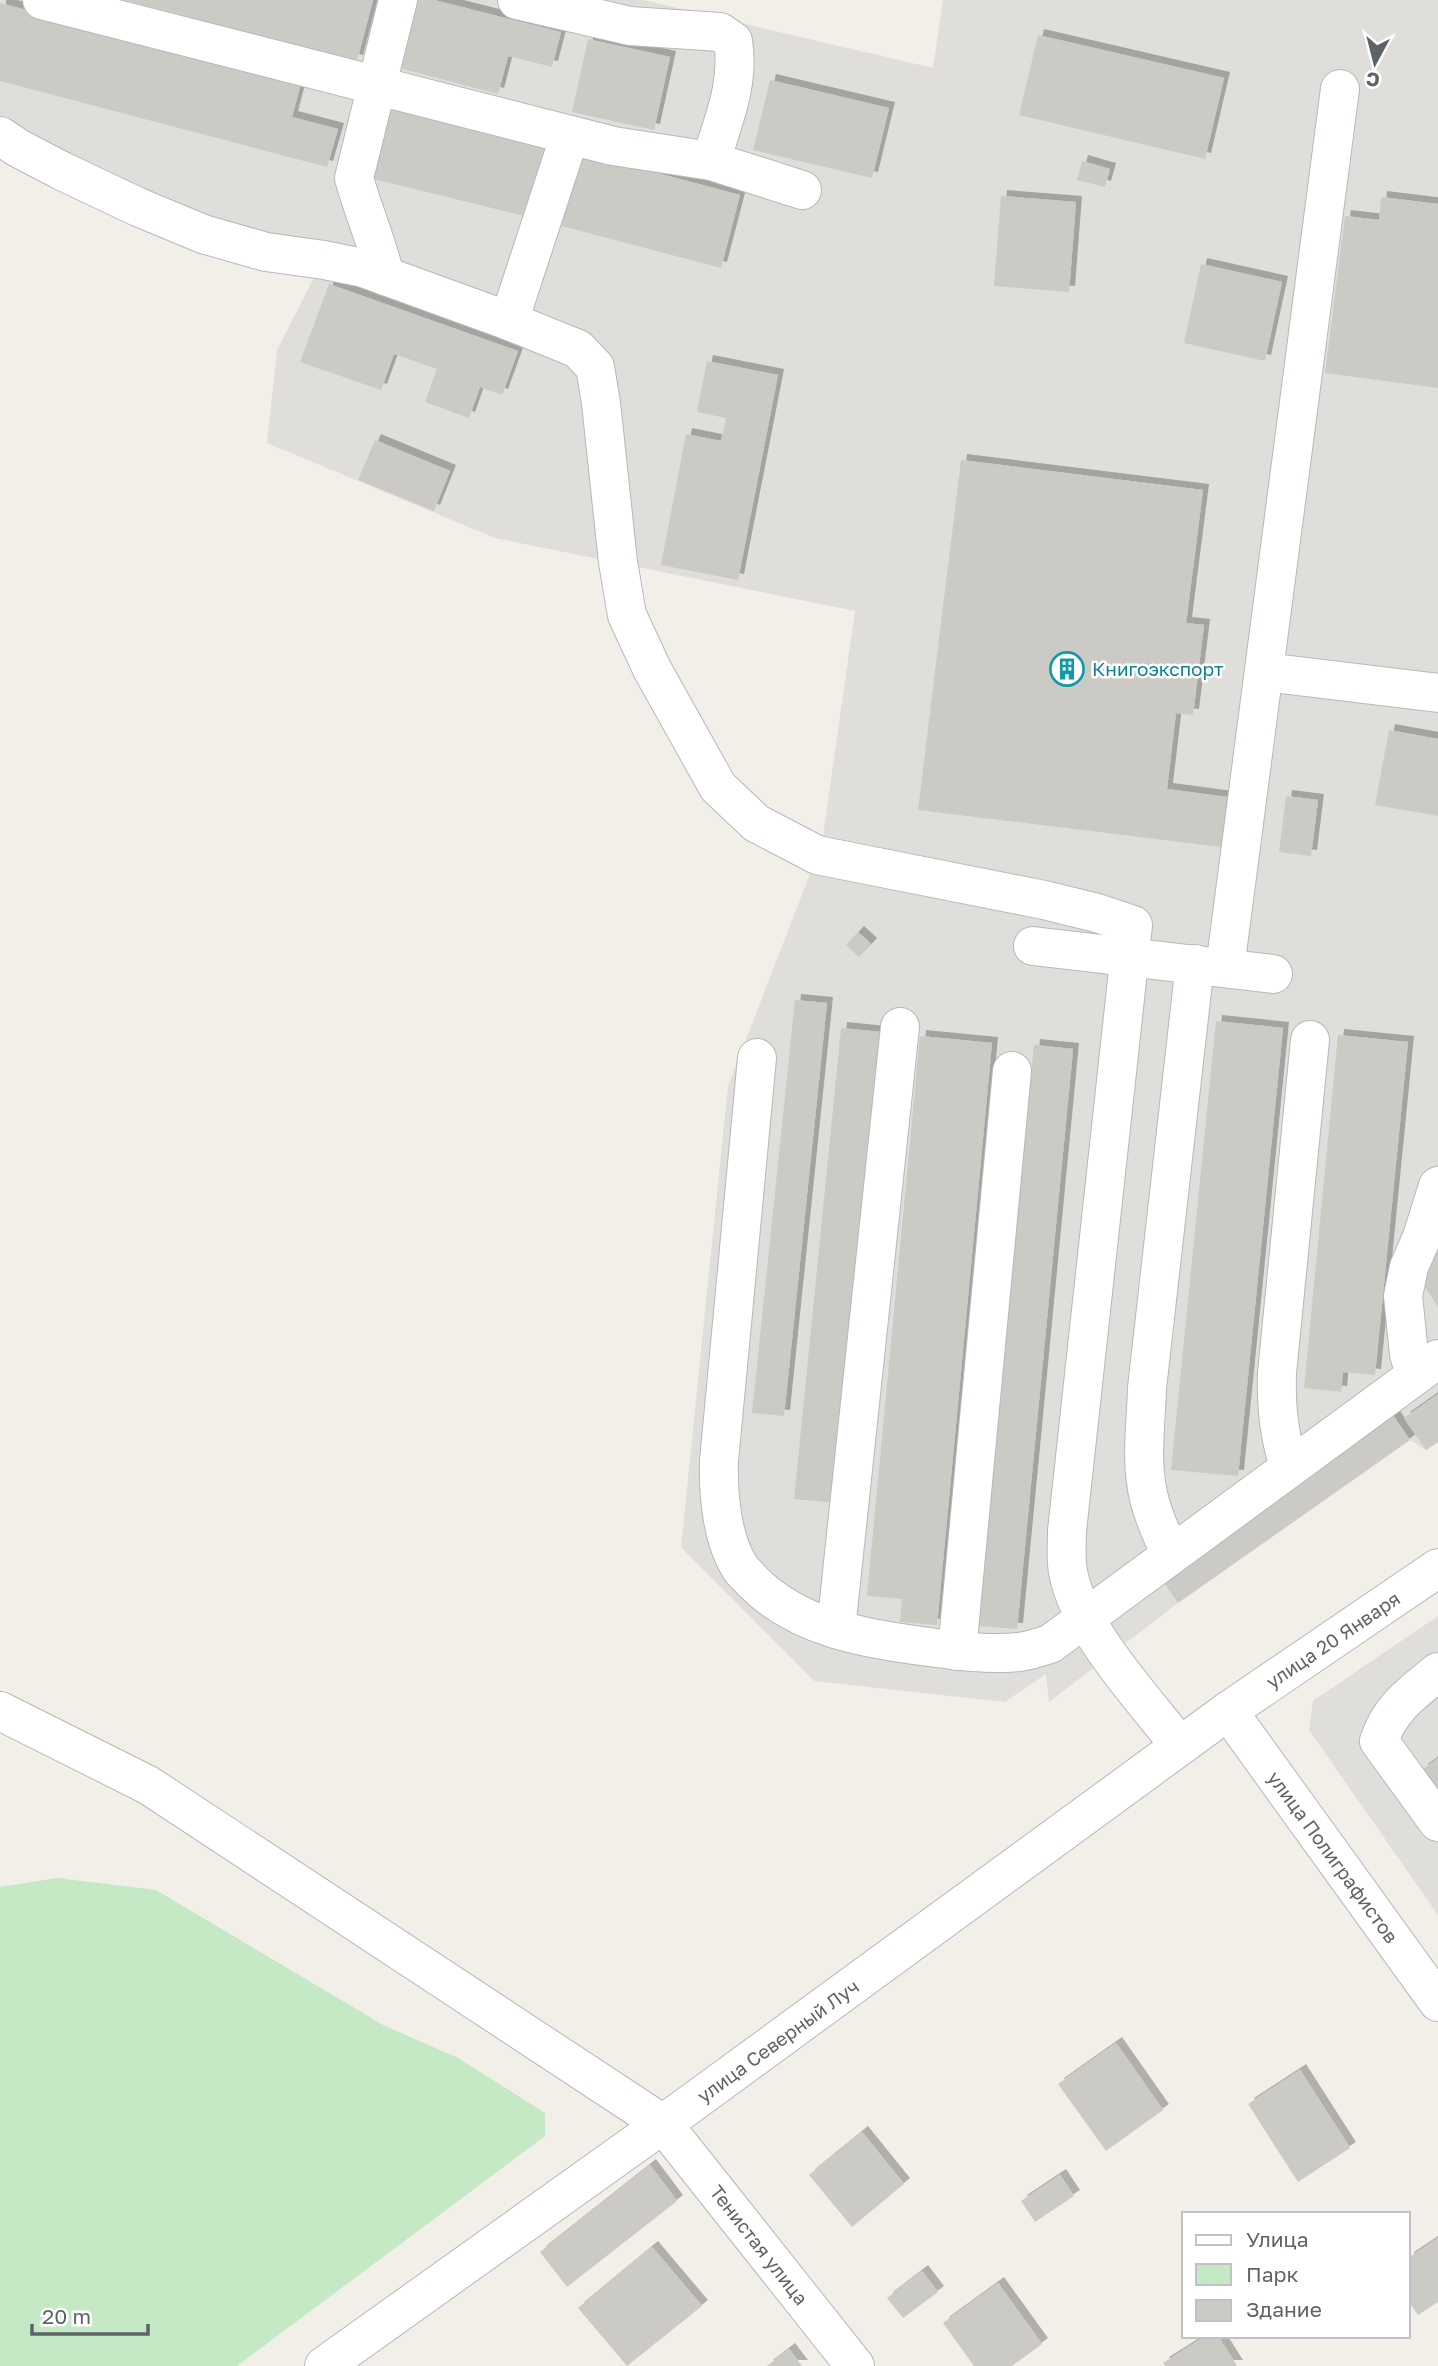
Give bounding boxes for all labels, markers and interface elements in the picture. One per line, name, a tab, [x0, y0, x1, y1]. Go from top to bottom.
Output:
north arrow	[1340, 28, 1410, 98]
text: С	[1365, 68, 1381, 93]
building icon: Книгоэкспорт	[1048, 650, 1086, 688]
place label: Книгоэкспорт	[1092, 657, 1223, 680]
street label: улица 20 Января	[1261, 1586, 1404, 1693]
street label: улица Полиграфистов	[1263, 1766, 1404, 1947]
street label: улица Северный Луч	[692, 1974, 863, 2107]
street label: Тенистая улица	[706, 2180, 813, 2309]
legend	[1182, 2212, 1410, 2338]
text: Улица	[1246, 2226, 1309, 2252]
text: Парк	[1246, 2261, 1299, 2287]
scale bar	[32, 2292, 147, 2336]
text: Здание	[1246, 2296, 1322, 2322]
text: 20 m	[42, 2303, 91, 2329]

